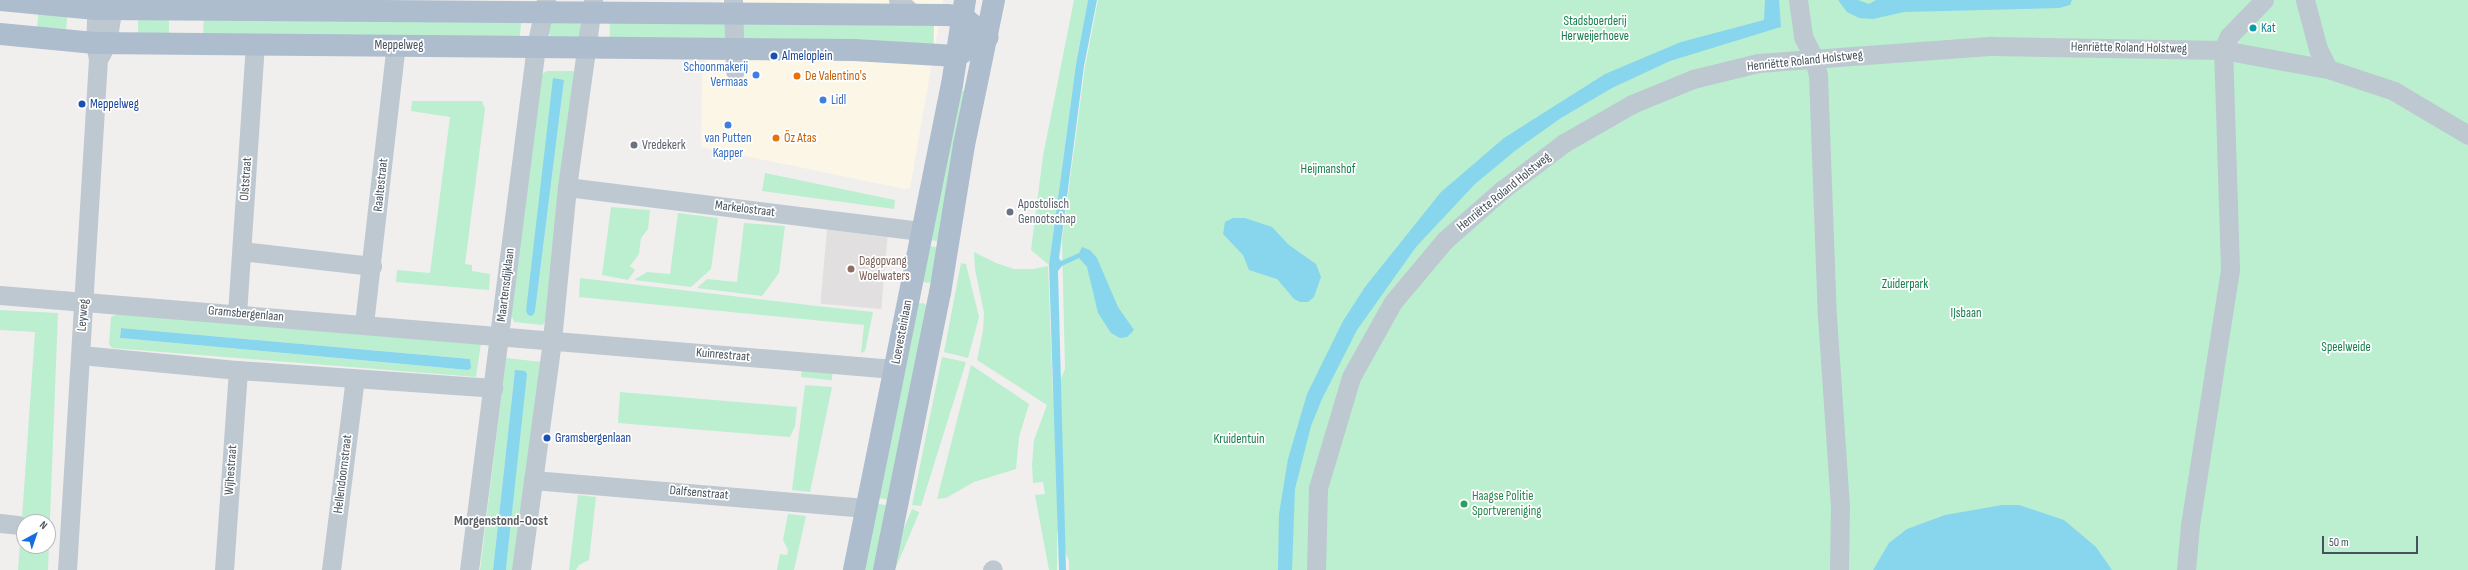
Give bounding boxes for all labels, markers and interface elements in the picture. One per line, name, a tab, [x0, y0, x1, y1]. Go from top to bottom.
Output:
park label: Stadsboerderij Herweijerhoeve	[1561, 14, 1629, 45]
place label: Kat	[2261, 20, 2276, 36]
marker: Kat	[2248, 23, 2258, 33]
street label: Meppelweg	[374, 37, 424, 53]
street label: Henriëtte Roland Holstweg	[2071, 39, 2187, 57]
street label: Henriëtte Roland Holstweg	[1746, 47, 1864, 75]
place label: Almeloplein	[782, 48, 833, 64]
marker: Almeloplein	[769, 51, 779, 61]
place label: Schoonmakerij Vermaas	[684, 60, 748, 91]
place label: De Valentino's	[805, 68, 866, 84]
marker: Schoonmakerij Vermaas	[751, 70, 761, 80]
marker: De Valentino's	[792, 71, 802, 81]
place label: Lidl	[831, 92, 846, 108]
marker: Lidl	[818, 95, 828, 105]
place label: Meppelweg	[90, 96, 139, 112]
marker: Meppelweg	[77, 99, 87, 109]
marker: van Putten Kapper	[723, 120, 733, 130]
place label: Öz Atas	[784, 130, 816, 146]
place label: van Putten Kapper	[705, 131, 751, 162]
marker: Öz Atas	[771, 133, 781, 143]
place label: Vredekerk	[642, 137, 686, 153]
marker: Vredekerk	[629, 140, 639, 150]
street label: Henriëtte Roland Holstweg	[1454, 149, 1554, 235]
street label: Olststraat	[237, 157, 255, 201]
street label: Raaltestraat	[370, 158, 392, 212]
park label: Heijmanshof	[1301, 161, 1355, 177]
place label: Apostolisch Genootschap	[1018, 197, 1076, 228]
street label: Markelostraat	[714, 198, 776, 220]
marker: Apostolisch Genootschap	[1005, 207, 1015, 217]
street label: Maartensdijklaan	[494, 247, 518, 323]
place label: Dagopvang Woelwaters	[859, 254, 910, 285]
marker: Dagopvang Woelwaters	[846, 264, 856, 274]
park label: Zuiderpark	[1882, 276, 1928, 292]
street label: Leyweg	[74, 298, 92, 332]
street label: Loevesteinlaan	[888, 299, 916, 365]
street label: Gramsbergenlaan	[207, 303, 285, 325]
park label: IJsbaan	[1951, 305, 1981, 321]
park label: Speelweide	[2321, 339, 2371, 355]
street label: Kuinrestraat	[695, 345, 751, 365]
place label: Gramsbergenlaan	[555, 430, 631, 446]
park label: Kruidentuin	[1213, 431, 1265, 447]
marker: Gramsbergenlaan	[542, 433, 552, 443]
street label: Hellendoornstraat	[330, 434, 356, 514]
street label: Wijhestraat	[221, 444, 241, 496]
street label: Dalfsenstraat	[669, 483, 729, 503]
place label: Haagse Politie Sportvereniging	[1472, 489, 1541, 520]
marker: Haagse Politie Sportvereniging	[1459, 499, 1469, 509]
district label: Morgenstond-Oost	[454, 513, 548, 529]
north arrow	[16, 514, 56, 554]
text: N	[37, 518, 50, 532]
scale bar	[2324, 528, 2420, 554]
text: 50 m	[2329, 535, 2349, 550]

